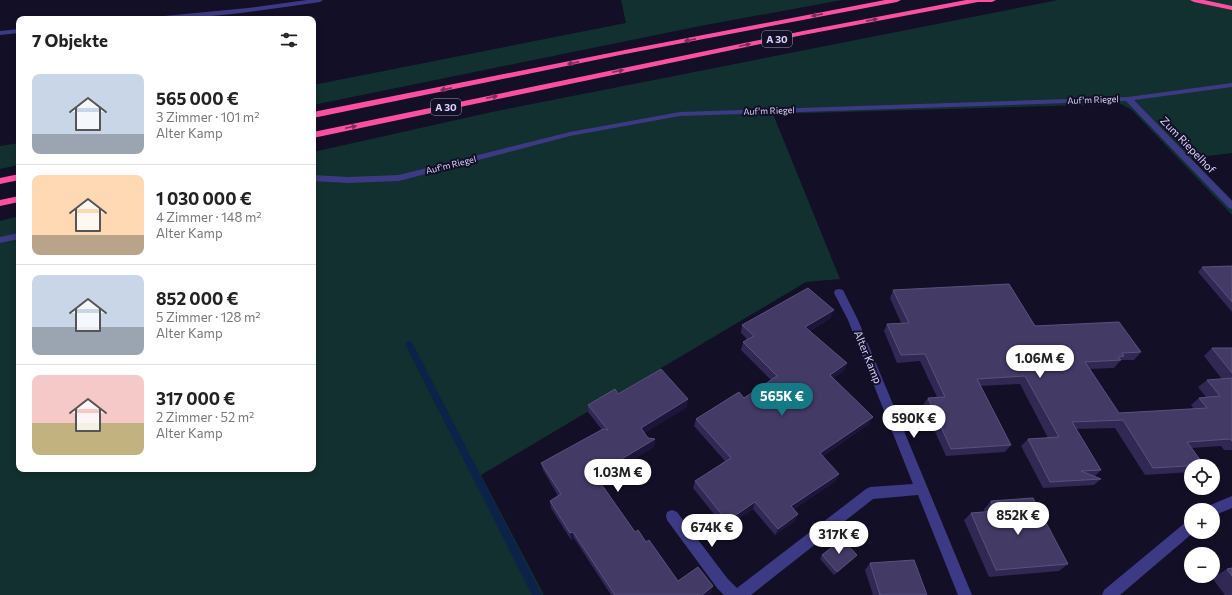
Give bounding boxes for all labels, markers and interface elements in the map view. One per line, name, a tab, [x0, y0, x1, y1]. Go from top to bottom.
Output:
one-way arrow	[811, 12, 823, 18]
one-way arrow	[866, 17, 879, 23]
icon: filters	[278, 29, 300, 51]
text: 7 Objekte	[32, 30, 108, 51]
road number: A 30	[762, 31, 792, 47]
one-way arrow	[683, 37, 696, 43]
one-way arrow	[739, 42, 751, 48]
one-way arrow	[567, 60, 579, 66]
one-way arrow	[611, 68, 624, 74]
one-way arrow	[439, 86, 452, 92]
text: 565 000 €	[156, 88, 239, 109]
icon: home	[64, 90, 112, 138]
street label: Auf'm Riegel	[1067, 93, 1119, 106]
one-way arrow	[486, 94, 498, 100]
road number: A 30	[431, 99, 461, 115]
street label: Auf'm Riegel	[743, 104, 795, 117]
text: 3 Zimmer · 101 m²	[156, 109, 259, 125]
street label: Zum Riepelhof	[1158, 114, 1219, 176]
one-way arrow	[345, 123, 357, 129]
text: Alter Kamp	[156, 125, 223, 141]
street label: Auf'm Riegel	[425, 153, 477, 176]
text: 1 030 000 €	[156, 188, 252, 209]
icon: home	[64, 191, 112, 239]
text: 4 Zimmer · 148 m²	[156, 209, 261, 225]
text: Alter Kamp	[156, 225, 223, 241]
text: 852 000 €	[156, 288, 238, 309]
icon: home	[64, 291, 112, 339]
text: 5 Zimmer · 128 m²	[156, 309, 261, 325]
text: Alter Kamp	[156, 325, 223, 341]
street label: Alter Kamp	[852, 328, 885, 385]
pin: 1.06M €	[1003, 345, 1077, 379]
text: 1.06M €	[1015, 350, 1065, 366]
pin: 565K €	[749, 383, 815, 417]
text: 317 000 €	[156, 388, 235, 409]
text: 565K €	[760, 388, 804, 404]
icon: home	[64, 391, 112, 439]
pin: 590K €	[881, 405, 947, 439]
text: 2 Zimmer · 52 m²	[156, 409, 254, 425]
text: 590K €	[892, 410, 936, 426]
text: Alter Kamp	[156, 425, 223, 441]
pin: 1.03M €	[581, 459, 655, 493]
map controls	[1184, 459, 1220, 583]
button: locate	[1184, 459, 1220, 495]
text: 1.03M €	[593, 464, 643, 480]
pin: 852K €	[985, 502, 1051, 536]
button: +	[1184, 503, 1220, 539]
text: 852K €	[996, 507, 1040, 523]
pin: 674K €	[679, 514, 745, 548]
text: 674K €	[691, 519, 733, 535]
pin: 317K €	[806, 521, 872, 555]
text: 317K €	[818, 526, 860, 542]
button: −	[1184, 547, 1220, 583]

